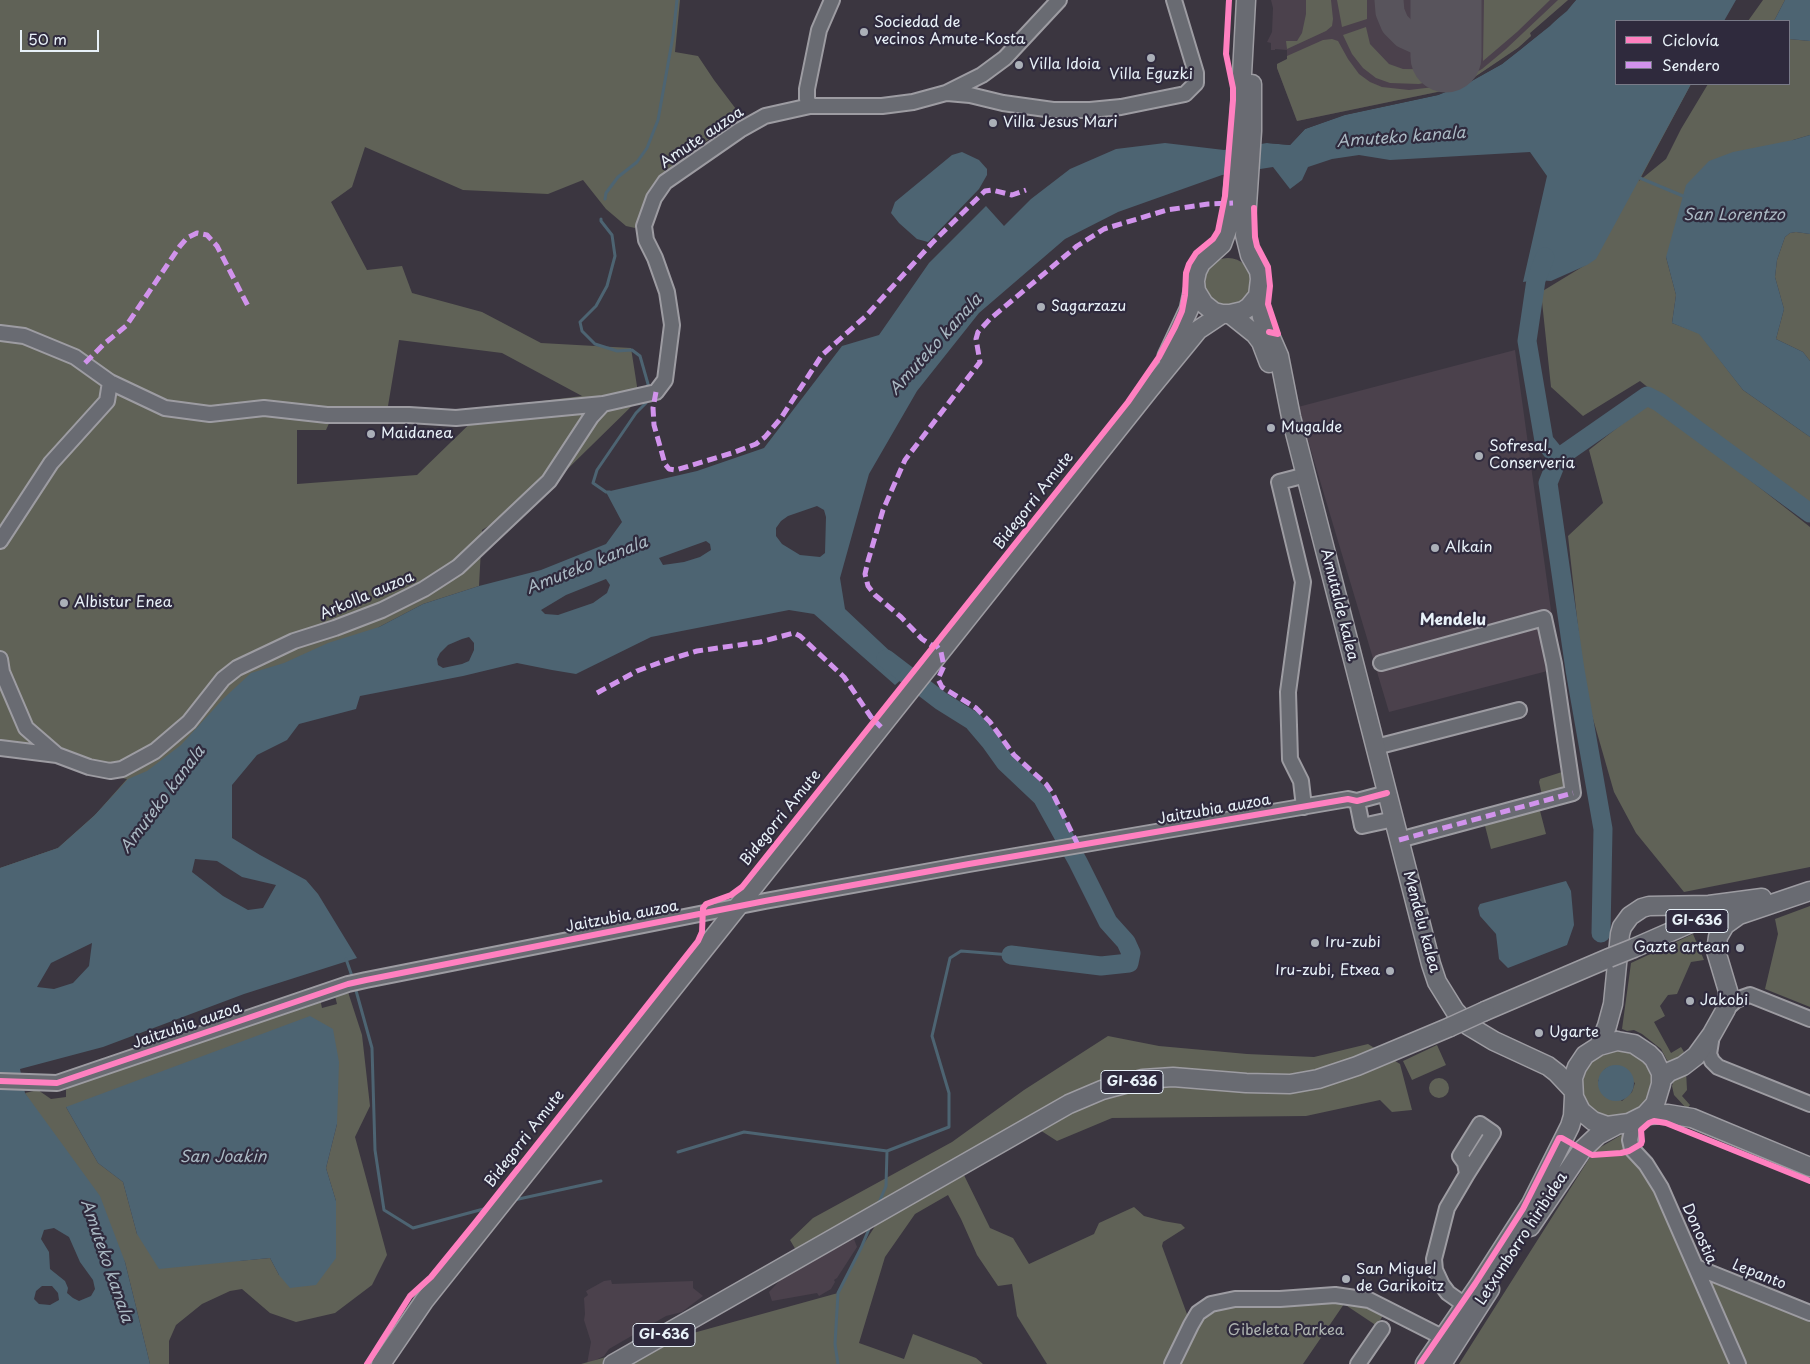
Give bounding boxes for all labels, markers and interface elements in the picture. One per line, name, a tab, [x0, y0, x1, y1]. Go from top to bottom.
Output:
place label: Sociedad de vecinos Amute-Kosta	[874, 14, 1025, 49]
scale bar	[22, 20, 101, 52]
legend	[1615, 20, 1790, 85]
marker: Sociedad de vecinos Amute-Kosta	[858, 26, 870, 38]
text: 50 m	[28, 27, 67, 50]
text: Ciclovía	[1662, 28, 1719, 51]
marker: Villa Eguzki	[1145, 52, 1157, 64]
text: Sendero	[1662, 53, 1720, 76]
place label: Villa Idoia	[1029, 56, 1100, 74]
marker: Villa Idoia	[1013, 59, 1025, 71]
place label: Villa Eguzki	[1109, 66, 1193, 84]
street label: Amute auzoa	[657, 103, 747, 173]
place label: Villa Jesus Mari	[1003, 114, 1117, 132]
marker: Villa Jesus Mari	[987, 117, 999, 129]
water label: Amuteko kanala	[1336, 124, 1466, 152]
water label: San Lorentzo	[1683, 206, 1785, 226]
water label: Amuteko kanala	[886, 291, 986, 399]
place label: Sagarzazu	[1051, 298, 1126, 316]
marker: Sagarzazu	[1035, 301, 1047, 313]
place label: Mugalde	[1281, 419, 1342, 437]
marker: Mugalde	[1265, 422, 1277, 434]
place label: Maidanea	[381, 425, 453, 443]
marker: Maidanea	[365, 428, 377, 440]
place label: Sofresal, Conserveria	[1489, 438, 1575, 473]
street label: Bidegorri Amute	[990, 449, 1078, 553]
marker: Sofresal, Conserveria	[1473, 450, 1485, 462]
water label: Amuteko kanala	[524, 533, 650, 599]
place label: Alkain	[1445, 539, 1492, 557]
marker: Alkain	[1429, 542, 1441, 554]
street label: Amutalde kalea	[1316, 547, 1362, 663]
street label: Arkolla auzoa	[317, 568, 417, 624]
place label: Albistur Enea	[74, 594, 172, 612]
marker: Albistur Enea	[58, 597, 70, 609]
district label: Mendelu	[1420, 611, 1486, 631]
water label: Amuteko kanala	[116, 743, 210, 857]
street label: Bidegorri Amute	[737, 766, 825, 870]
street label: Jaitzubia auzoa	[1156, 791, 1272, 829]
street label: Mendelu kalea	[1399, 869, 1443, 975]
street label: Jaitzubia auzoa	[564, 897, 680, 937]
road number: GI-636	[1666, 909, 1728, 932]
place label: Iru-zubi	[1325, 934, 1381, 952]
marker: Iru-zubi	[1309, 937, 1321, 949]
place label: Gazte artean	[1634, 939, 1730, 957]
marker: Gazte artean	[1734, 942, 1746, 954]
place label: Iru-zubi, Etxea	[1275, 962, 1380, 980]
marker: Iru-zubi, Etxea	[1384, 965, 1396, 977]
place label: Jakobi	[1700, 992, 1748, 1010]
marker: Jakobi	[1684, 995, 1696, 1007]
street label: Jaitzubia auzoa	[130, 999, 244, 1053]
place label: Ugarte	[1549, 1024, 1599, 1042]
marker: Ugarte	[1533, 1027, 1545, 1039]
road number: GI-636	[1101, 1070, 1163, 1094]
street label: Bidegorri Amute	[481, 1087, 569, 1191]
water label: San Joakin	[180, 1148, 266, 1168]
street label: Letxunborro hiribidea	[1472, 1169, 1572, 1309]
water label: Amuteko kanala	[76, 1197, 136, 1325]
street label: Donostia	[1678, 1201, 1720, 1267]
street label: Lepanto	[1729, 1256, 1789, 1294]
place label: San Miguel de Garikoitz	[1356, 1261, 1444, 1296]
marker: San Miguel de Garikoitz	[1340, 1273, 1352, 1285]
park label: Gibeleta Parkea	[1228, 1322, 1344, 1340]
road number: GI-636	[633, 1324, 695, 1346]

